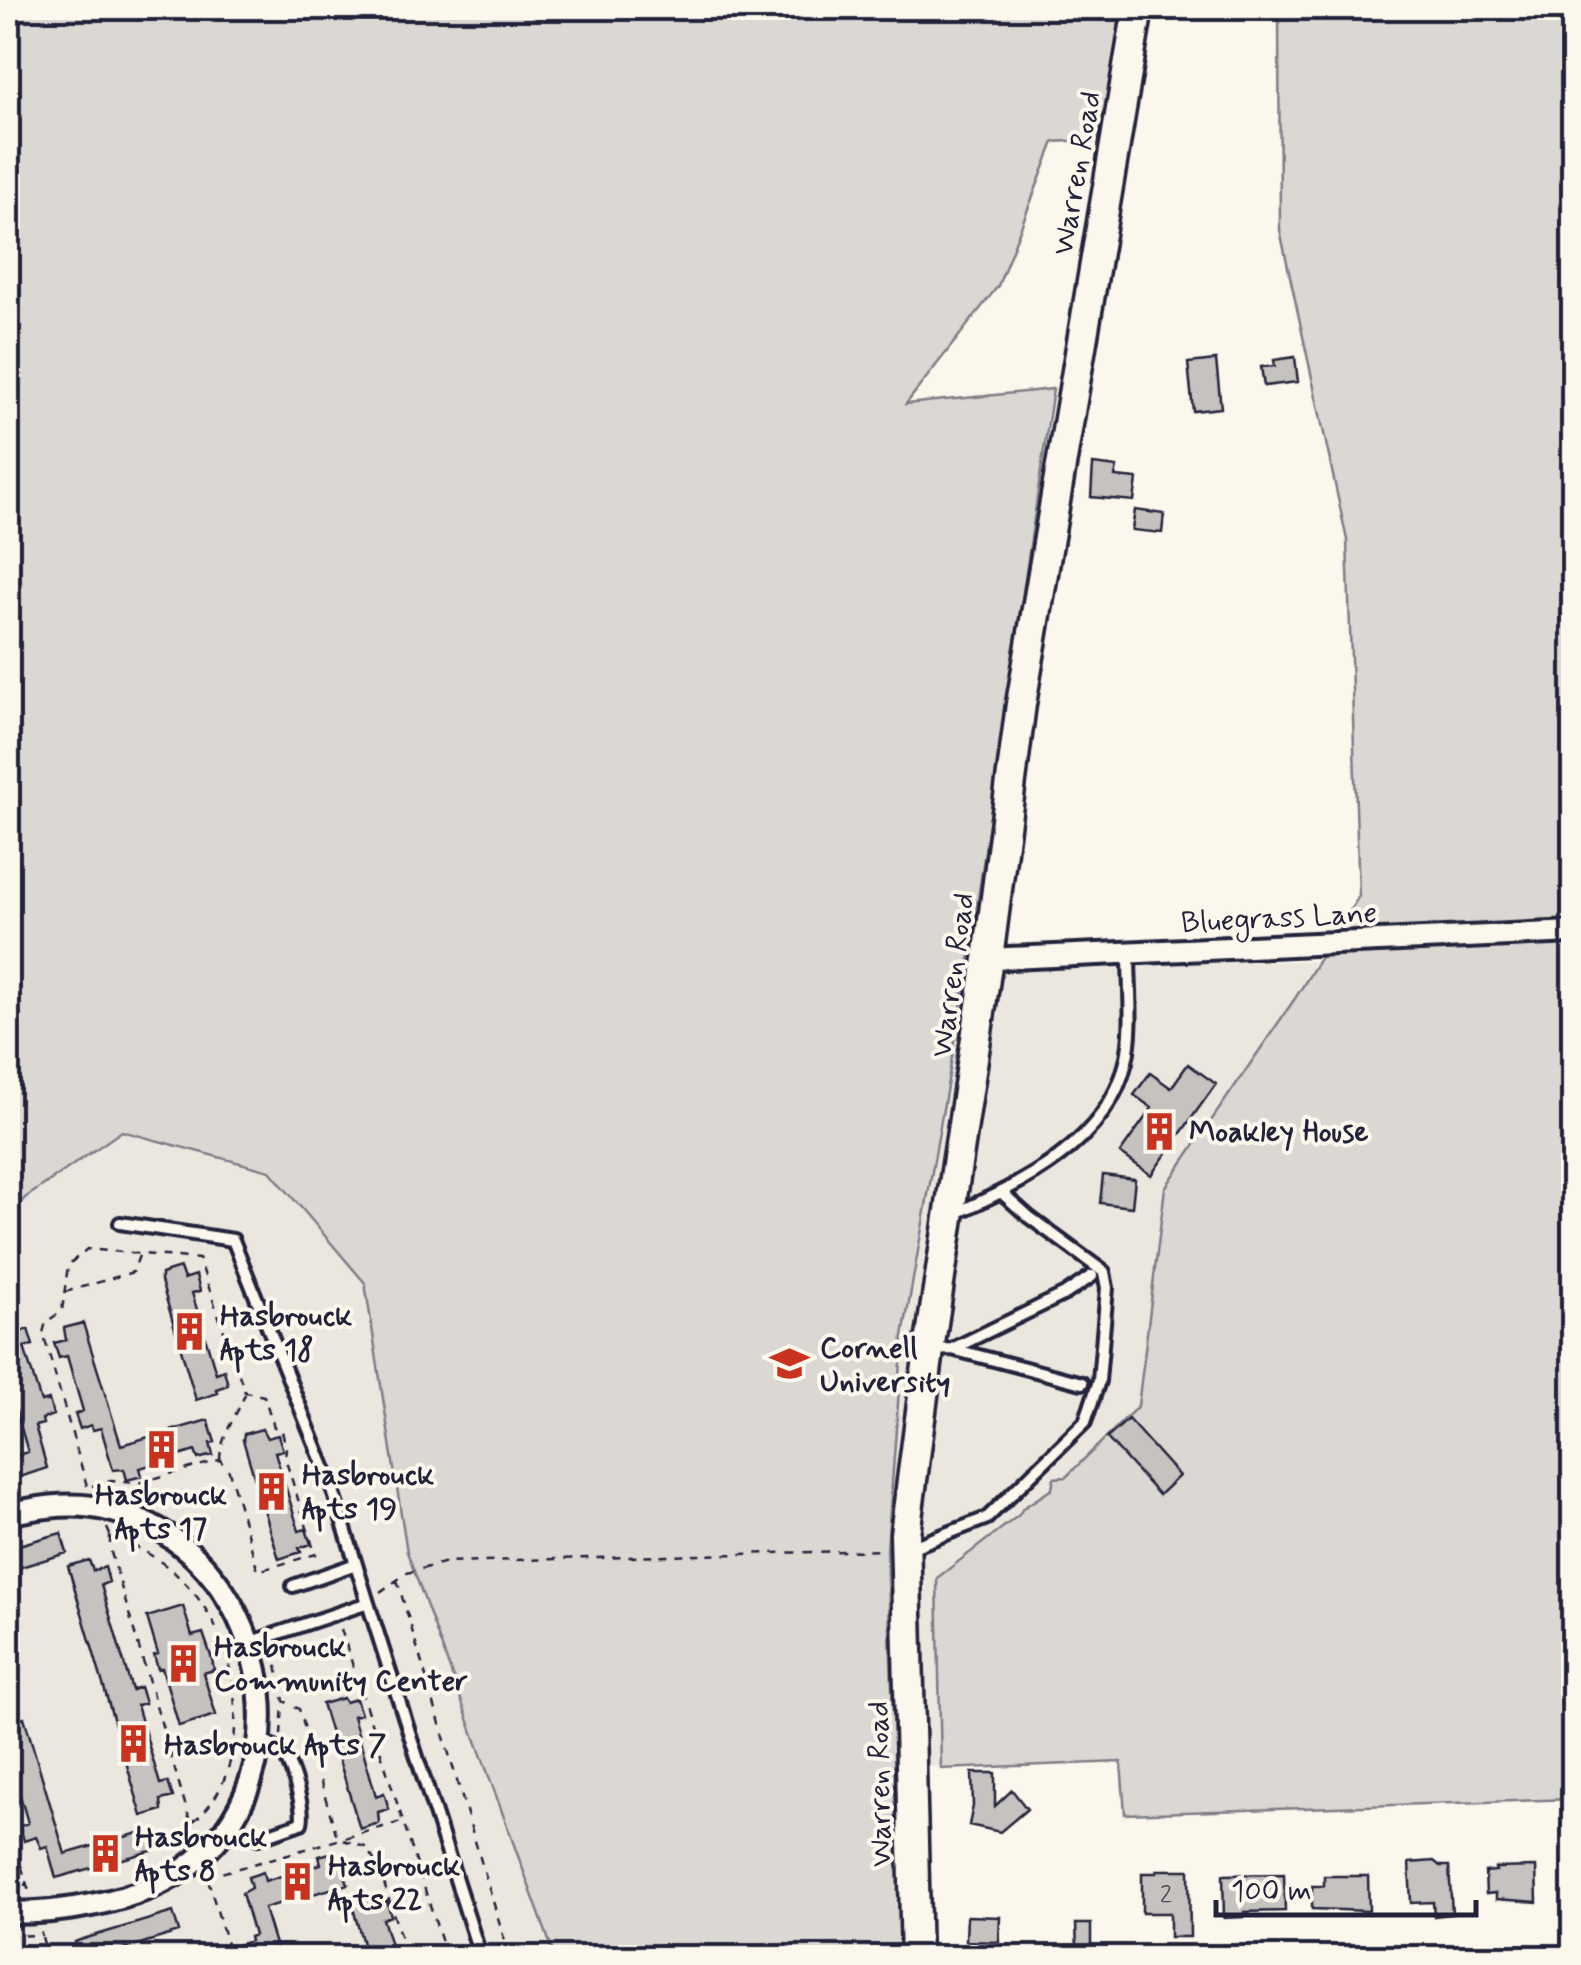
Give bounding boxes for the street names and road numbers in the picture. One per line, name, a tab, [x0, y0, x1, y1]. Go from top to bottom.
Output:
street label: Warren Road	[1044, 88, 1111, 258]
street label: Warren Road	[923, 890, 984, 1060]
street label: Bluegrass Lane	[1180, 894, 1378, 945]
street label: Warren Road	[860, 1701, 901, 1867]

